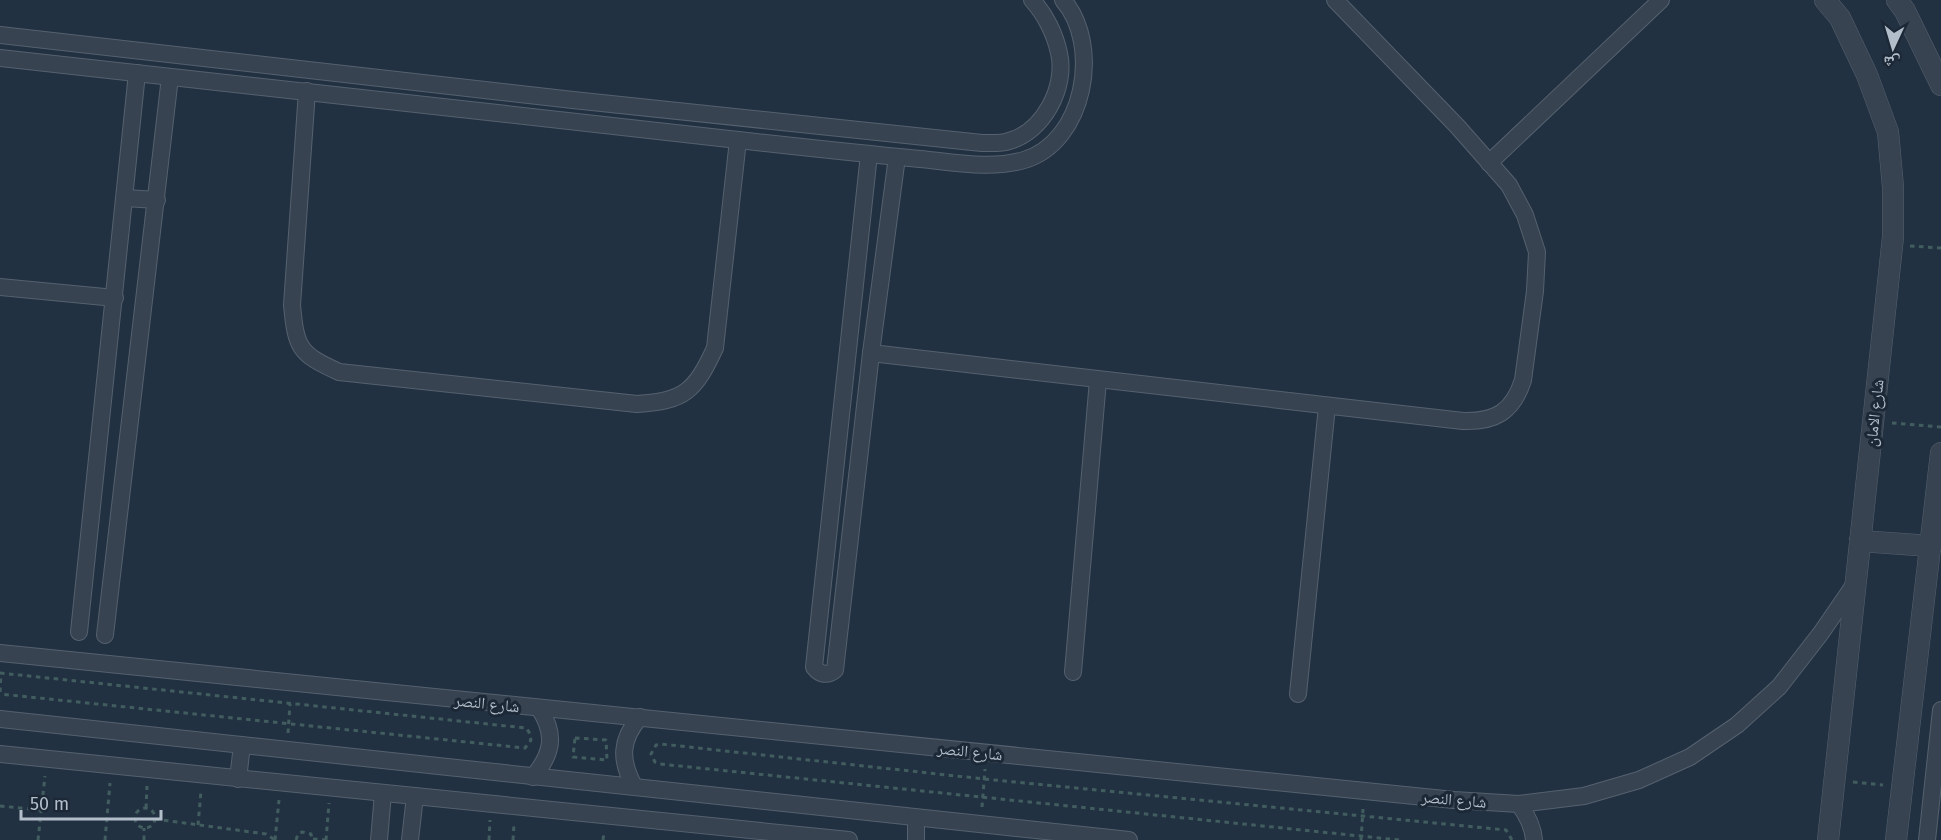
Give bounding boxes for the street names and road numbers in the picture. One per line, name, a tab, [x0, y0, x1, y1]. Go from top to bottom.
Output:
street label: شارع الامان	[1862, 379, 1888, 448]
street label: شارع النصر	[452, 691, 520, 717]
street label: شارع النصر	[935, 739, 1003, 765]
street label: شارع النصر	[1419, 787, 1487, 813]

